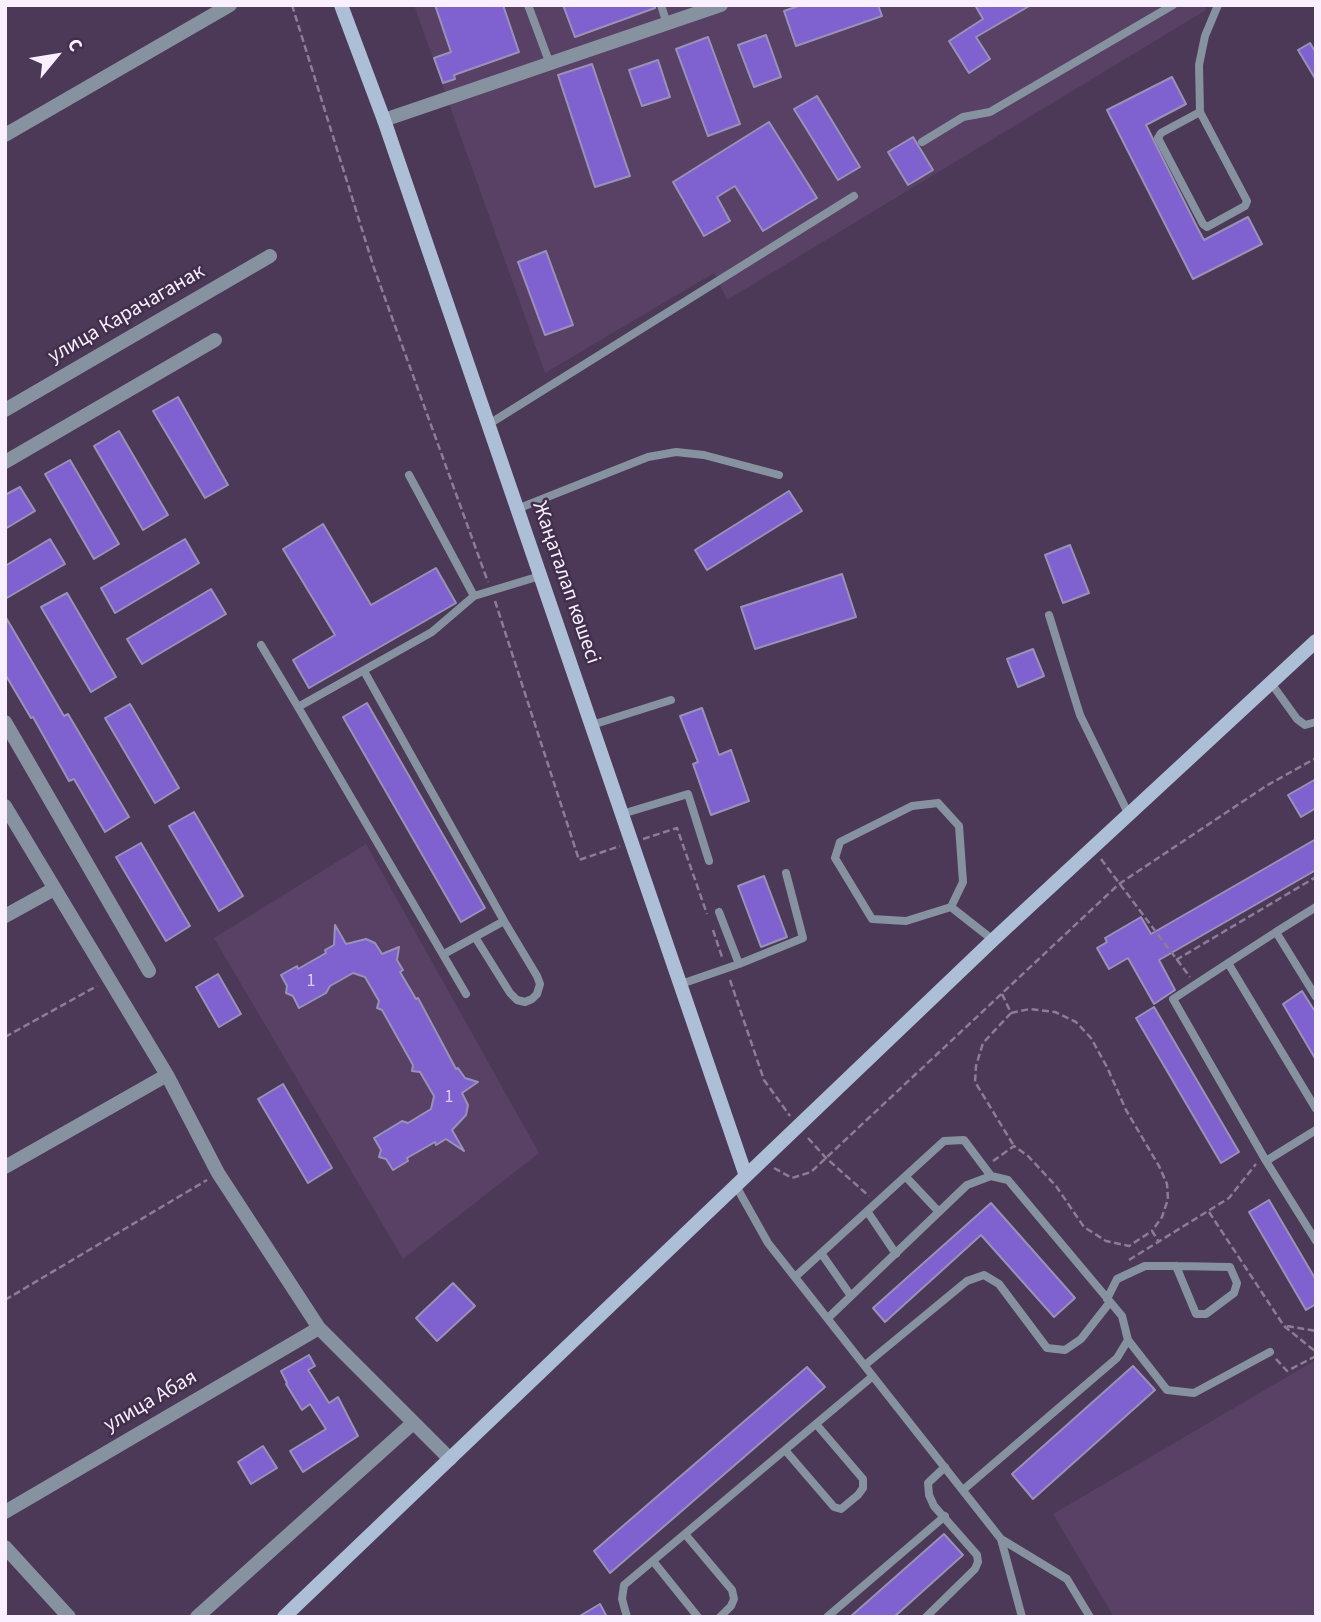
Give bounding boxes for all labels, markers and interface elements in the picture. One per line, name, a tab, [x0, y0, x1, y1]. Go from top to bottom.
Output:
north arrow	[21, 21, 91, 91]
text: С	[60, 34, 89, 57]
street label: улица Карачаганак	[44, 260, 210, 370]
street label: Жаңаталап көшесі	[525, 498, 605, 668]
house number: 1	[307, 971, 315, 993]
house number: 1	[445, 1087, 453, 1109]
street label: улица Абая	[100, 1365, 202, 1439]

